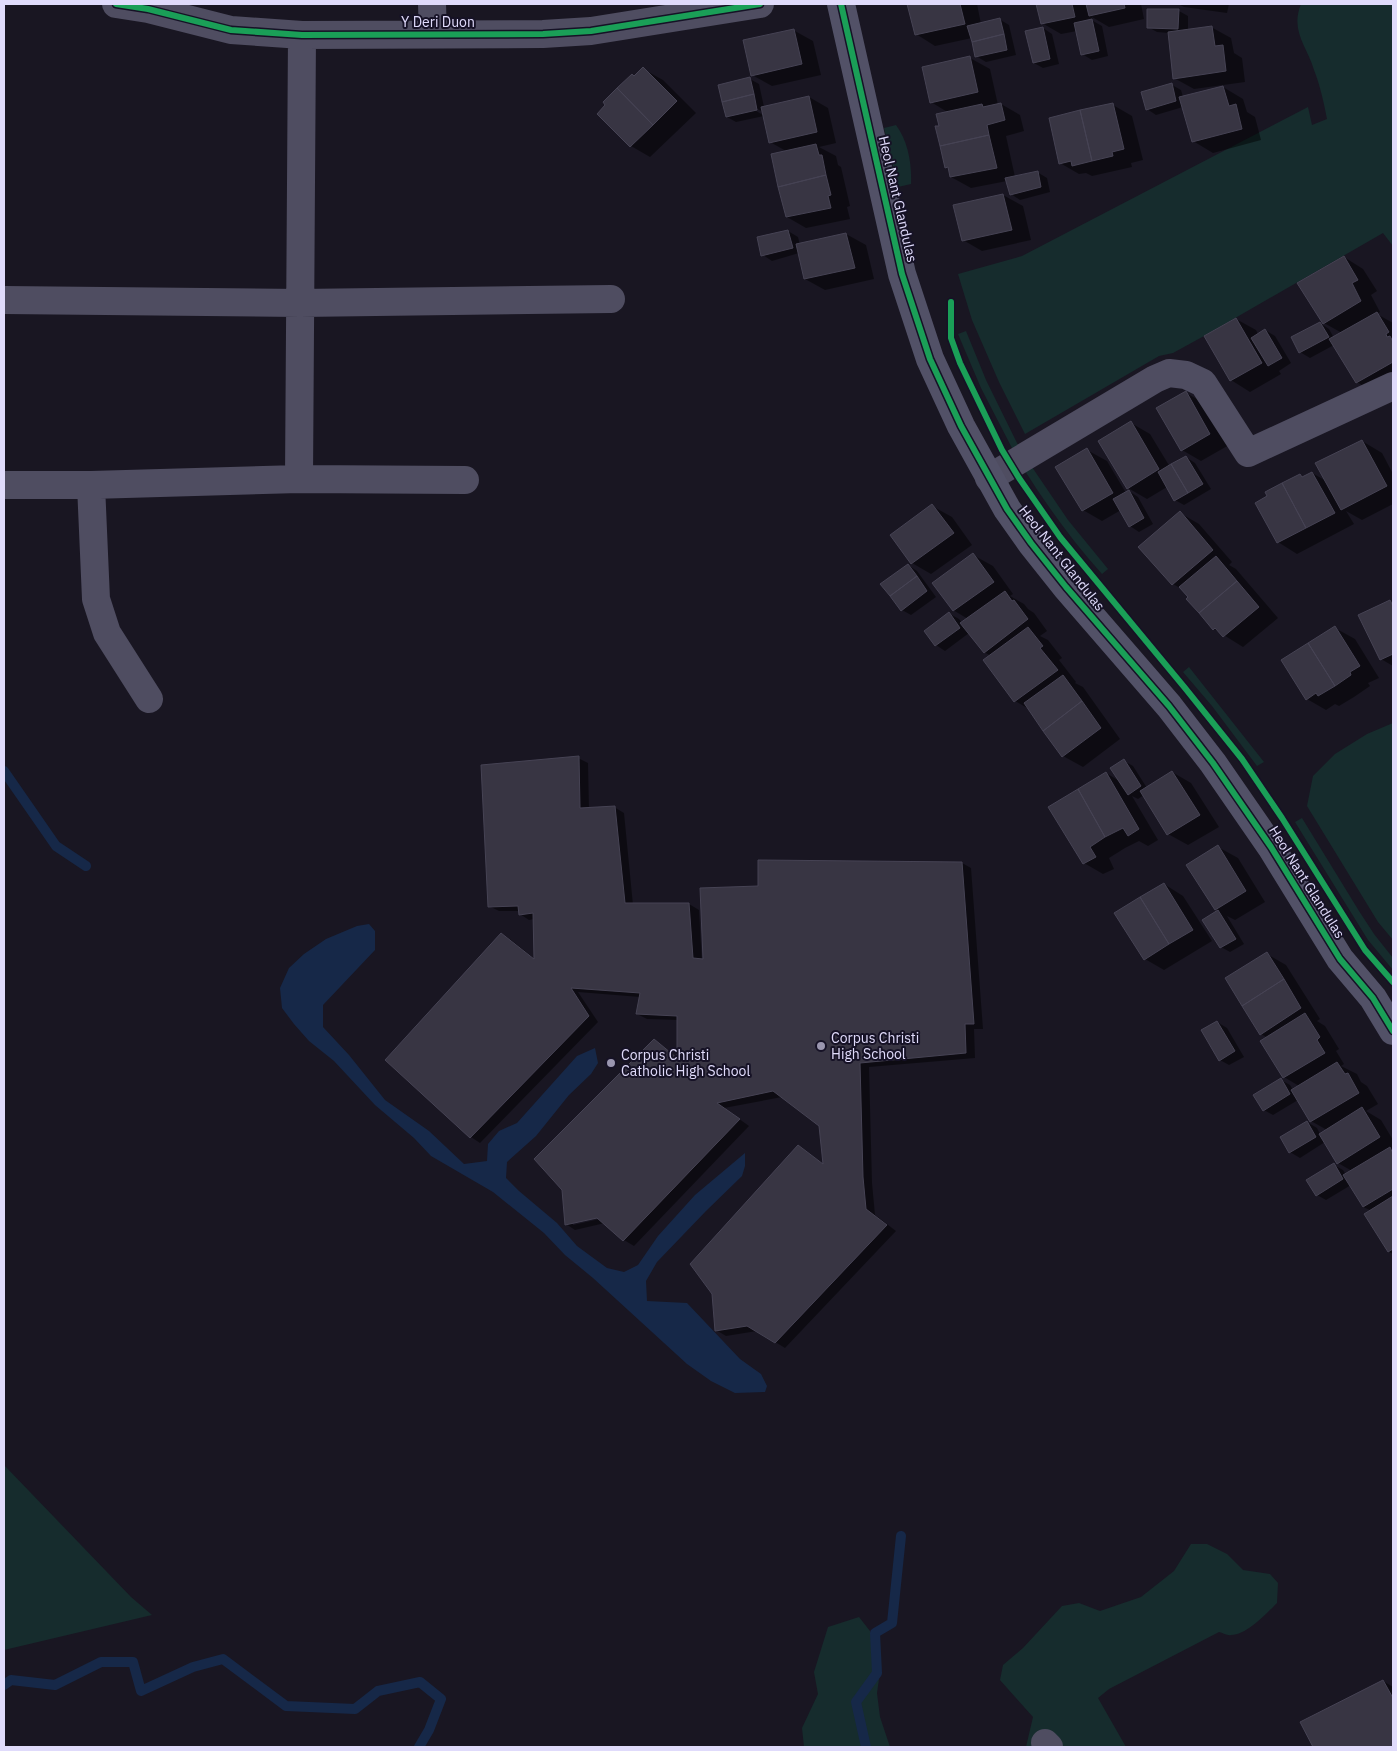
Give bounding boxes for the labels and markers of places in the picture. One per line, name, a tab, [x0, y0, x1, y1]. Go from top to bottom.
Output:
place label: Corpus Christi High School	[831, 1029, 919, 1063]
marker: Corpus Christi High School	[815, 1040, 827, 1052]
place label: Corpus Christi Catholic High School	[621, 1046, 750, 1080]
marker: Corpus Christi Catholic High School	[605, 1057, 617, 1069]

